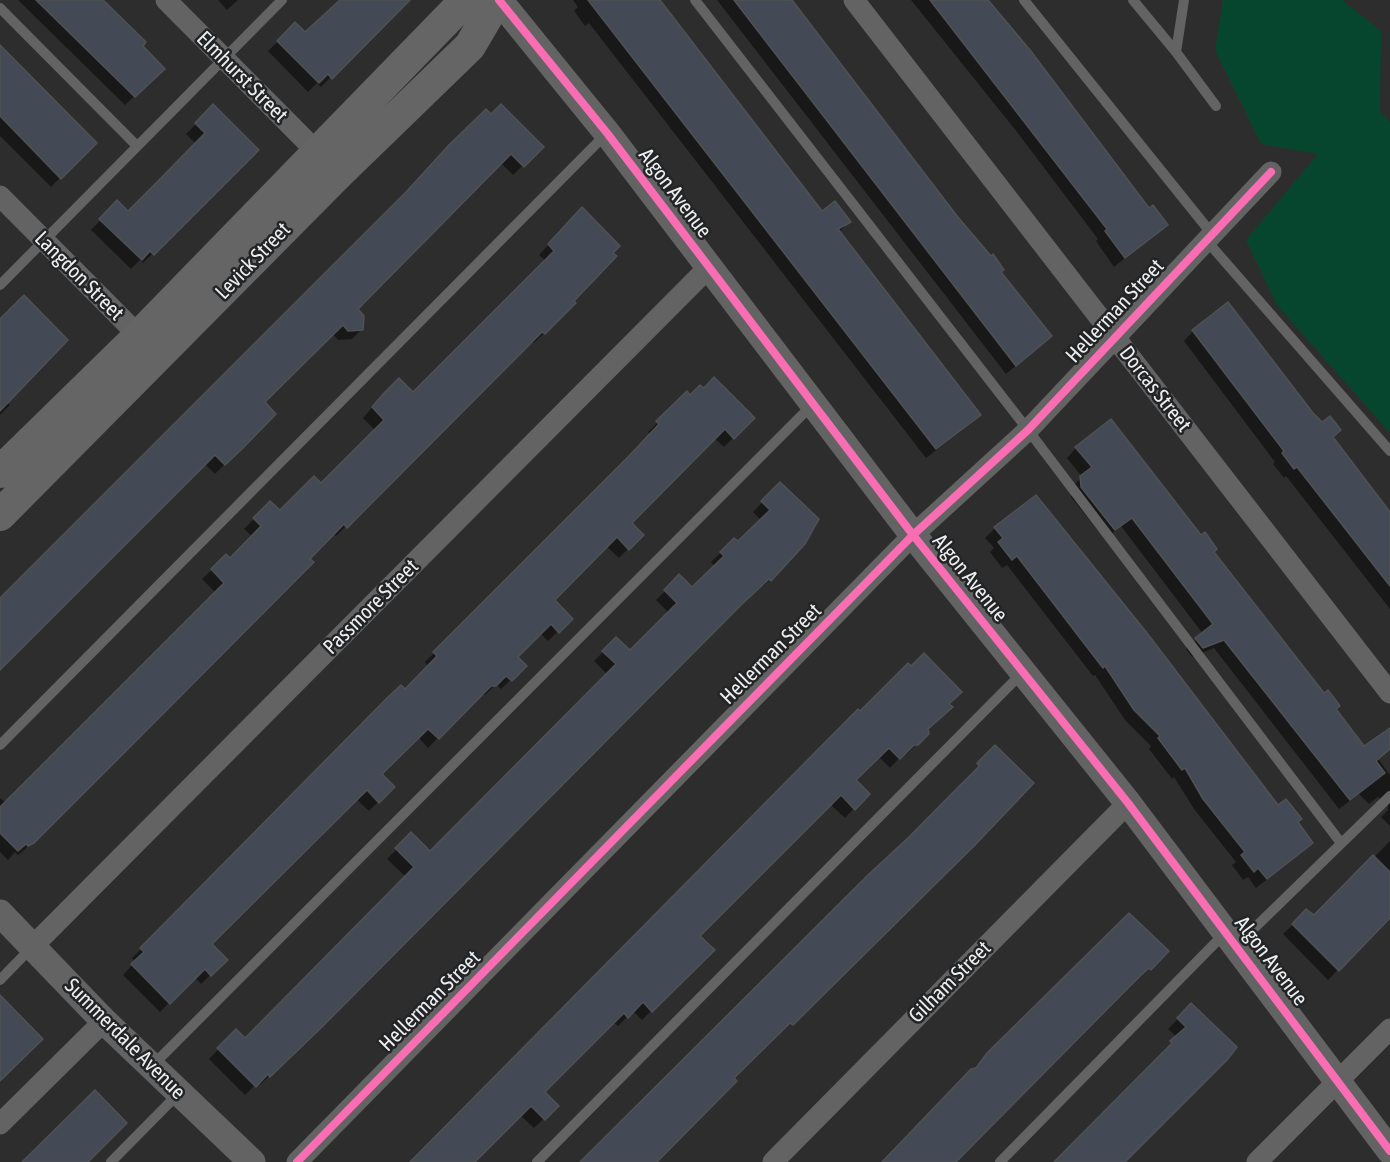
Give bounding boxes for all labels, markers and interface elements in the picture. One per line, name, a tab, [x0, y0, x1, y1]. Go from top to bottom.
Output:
street label: Elmhurst Street	[191, 26, 293, 128]
street label: Algon Avenue	[633, 143, 717, 243]
street label: Levick Street	[210, 217, 296, 305]
street label: Langdon Street	[29, 226, 129, 326]
street label: Hellerman Street	[1061, 254, 1169, 368]
street label: Dorcas Street	[1114, 341, 1196, 437]
street label: Algon Avenue	[927, 529, 1013, 627]
street label: Passmore Street	[318, 554, 424, 660]
street label: Hellerman Street	[715, 598, 827, 710]
street label: Algon Avenue	[1229, 911, 1313, 1011]
street label: Gilham Street	[904, 936, 996, 1028]
street label: Hellerman Street	[374, 945, 486, 1057]
street label: Summerdale Avenue	[59, 973, 191, 1105]

